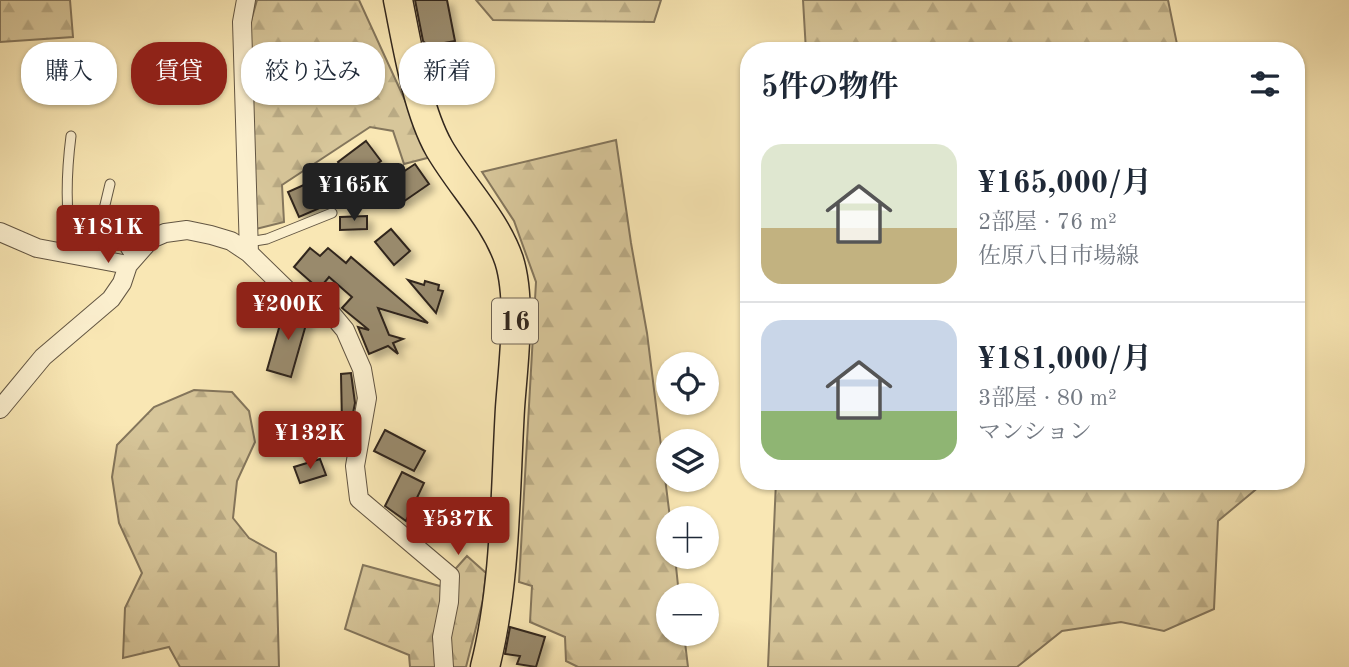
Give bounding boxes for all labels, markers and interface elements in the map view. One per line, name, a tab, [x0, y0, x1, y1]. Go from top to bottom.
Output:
chip: 購入	[21, 42, 117, 105]
chip: 賃貸	[131, 42, 227, 105]
chip: 絞り込み	[241, 42, 385, 105]
chip: 新着	[399, 42, 495, 105]
icon: filters	[1246, 65, 1284, 103]
text: 5件の物件	[761, 73, 898, 103]
pin: ¥165K	[305, 164, 403, 223]
text: ¥165,000/月	[978, 169, 1152, 199]
icon: home	[817, 172, 901, 256]
text: ¥165K	[318, 174, 390, 197]
pin: ¥181K	[59, 205, 157, 265]
text: 2部屋 · 76 m²	[978, 211, 1117, 234]
text: ¥181K	[72, 216, 144, 239]
text: 佐原八日市場線	[978, 245, 1139, 268]
pin: ¥200K	[239, 282, 337, 342]
text: ¥200K	[252, 293, 324, 316]
road number: 16	[492, 298, 538, 344]
text: ¥181,000/月	[978, 345, 1152, 375]
icon: home	[817, 348, 901, 432]
map controls	[656, 352, 719, 646]
button: locate	[656, 352, 719, 415]
text: 3部屋 · 80 m²	[978, 387, 1117, 410]
pin: ¥132K	[261, 412, 359, 471]
text: マンション	[978, 421, 1092, 444]
text: ¥132K	[274, 422, 346, 445]
button: layers	[656, 429, 719, 492]
pin: ¥537K	[409, 498, 507, 557]
button: +	[656, 506, 719, 569]
text: ¥537K	[422, 508, 494, 531]
button: −	[656, 583, 719, 646]

